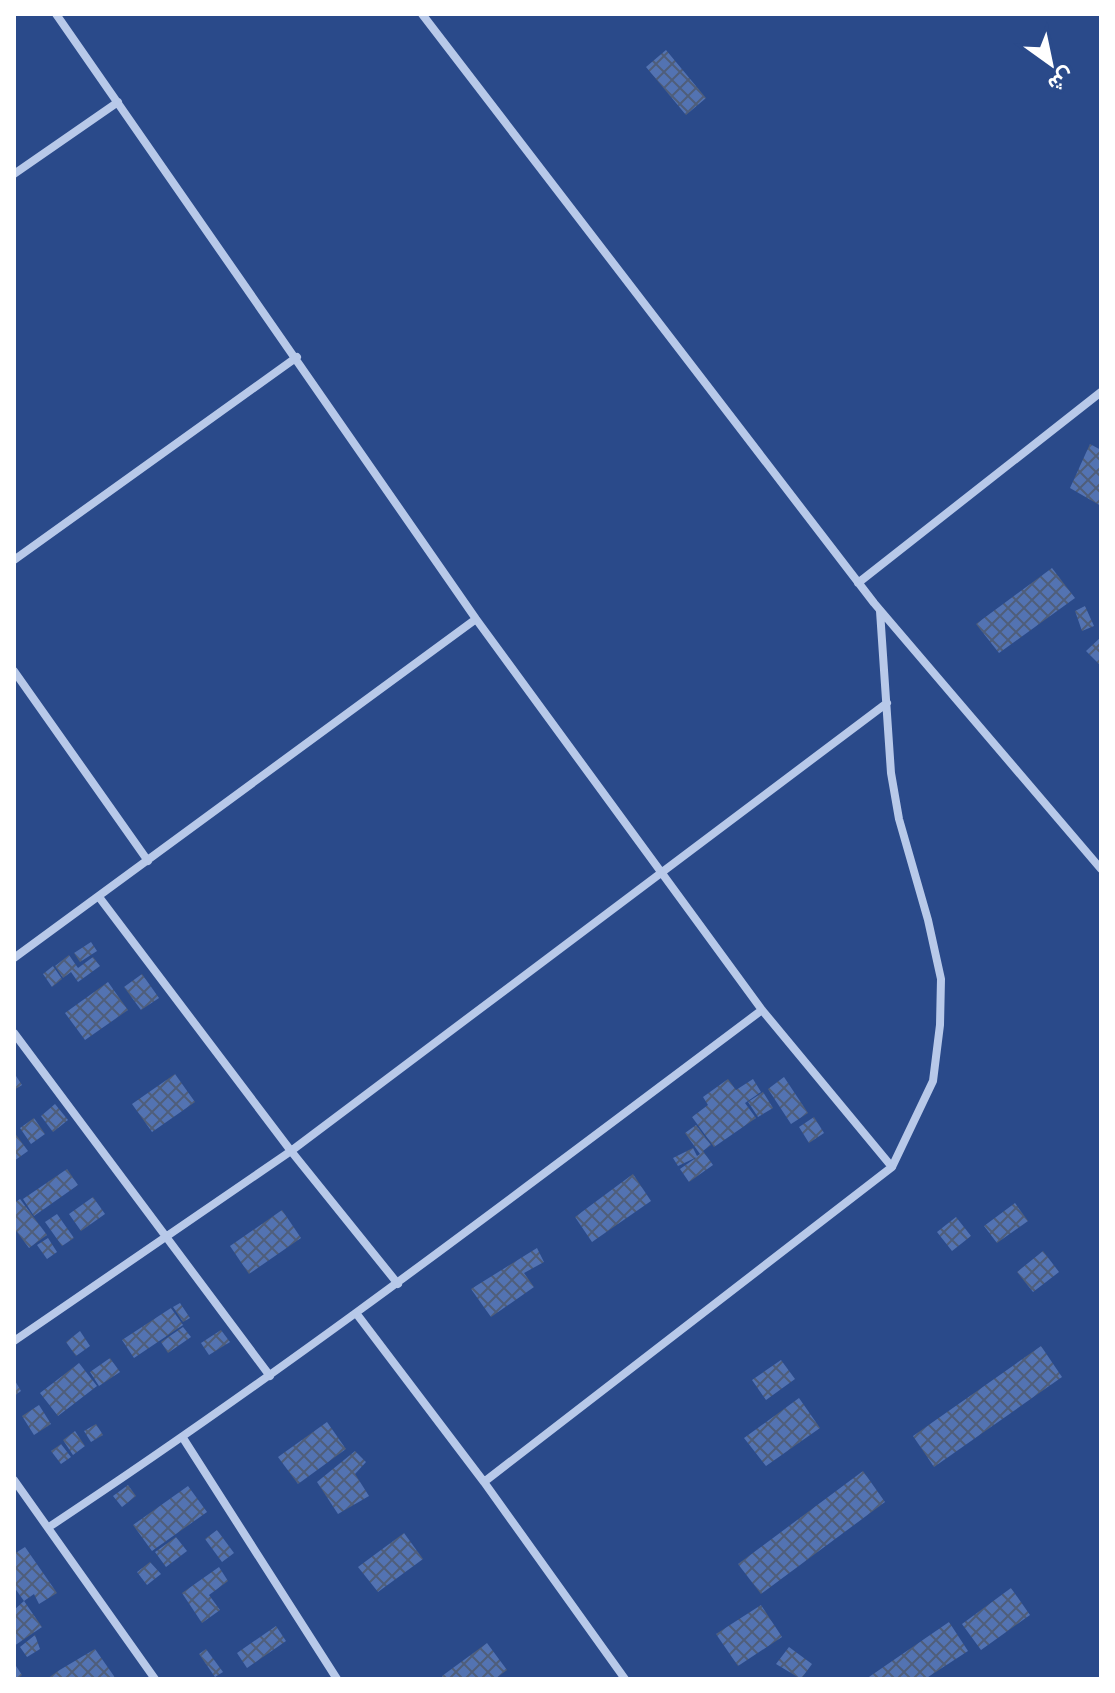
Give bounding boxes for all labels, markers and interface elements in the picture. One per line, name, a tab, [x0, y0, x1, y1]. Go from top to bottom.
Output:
north arrow	[1011, 24, 1091, 104]
text: ش	[1043, 62, 1081, 100]

